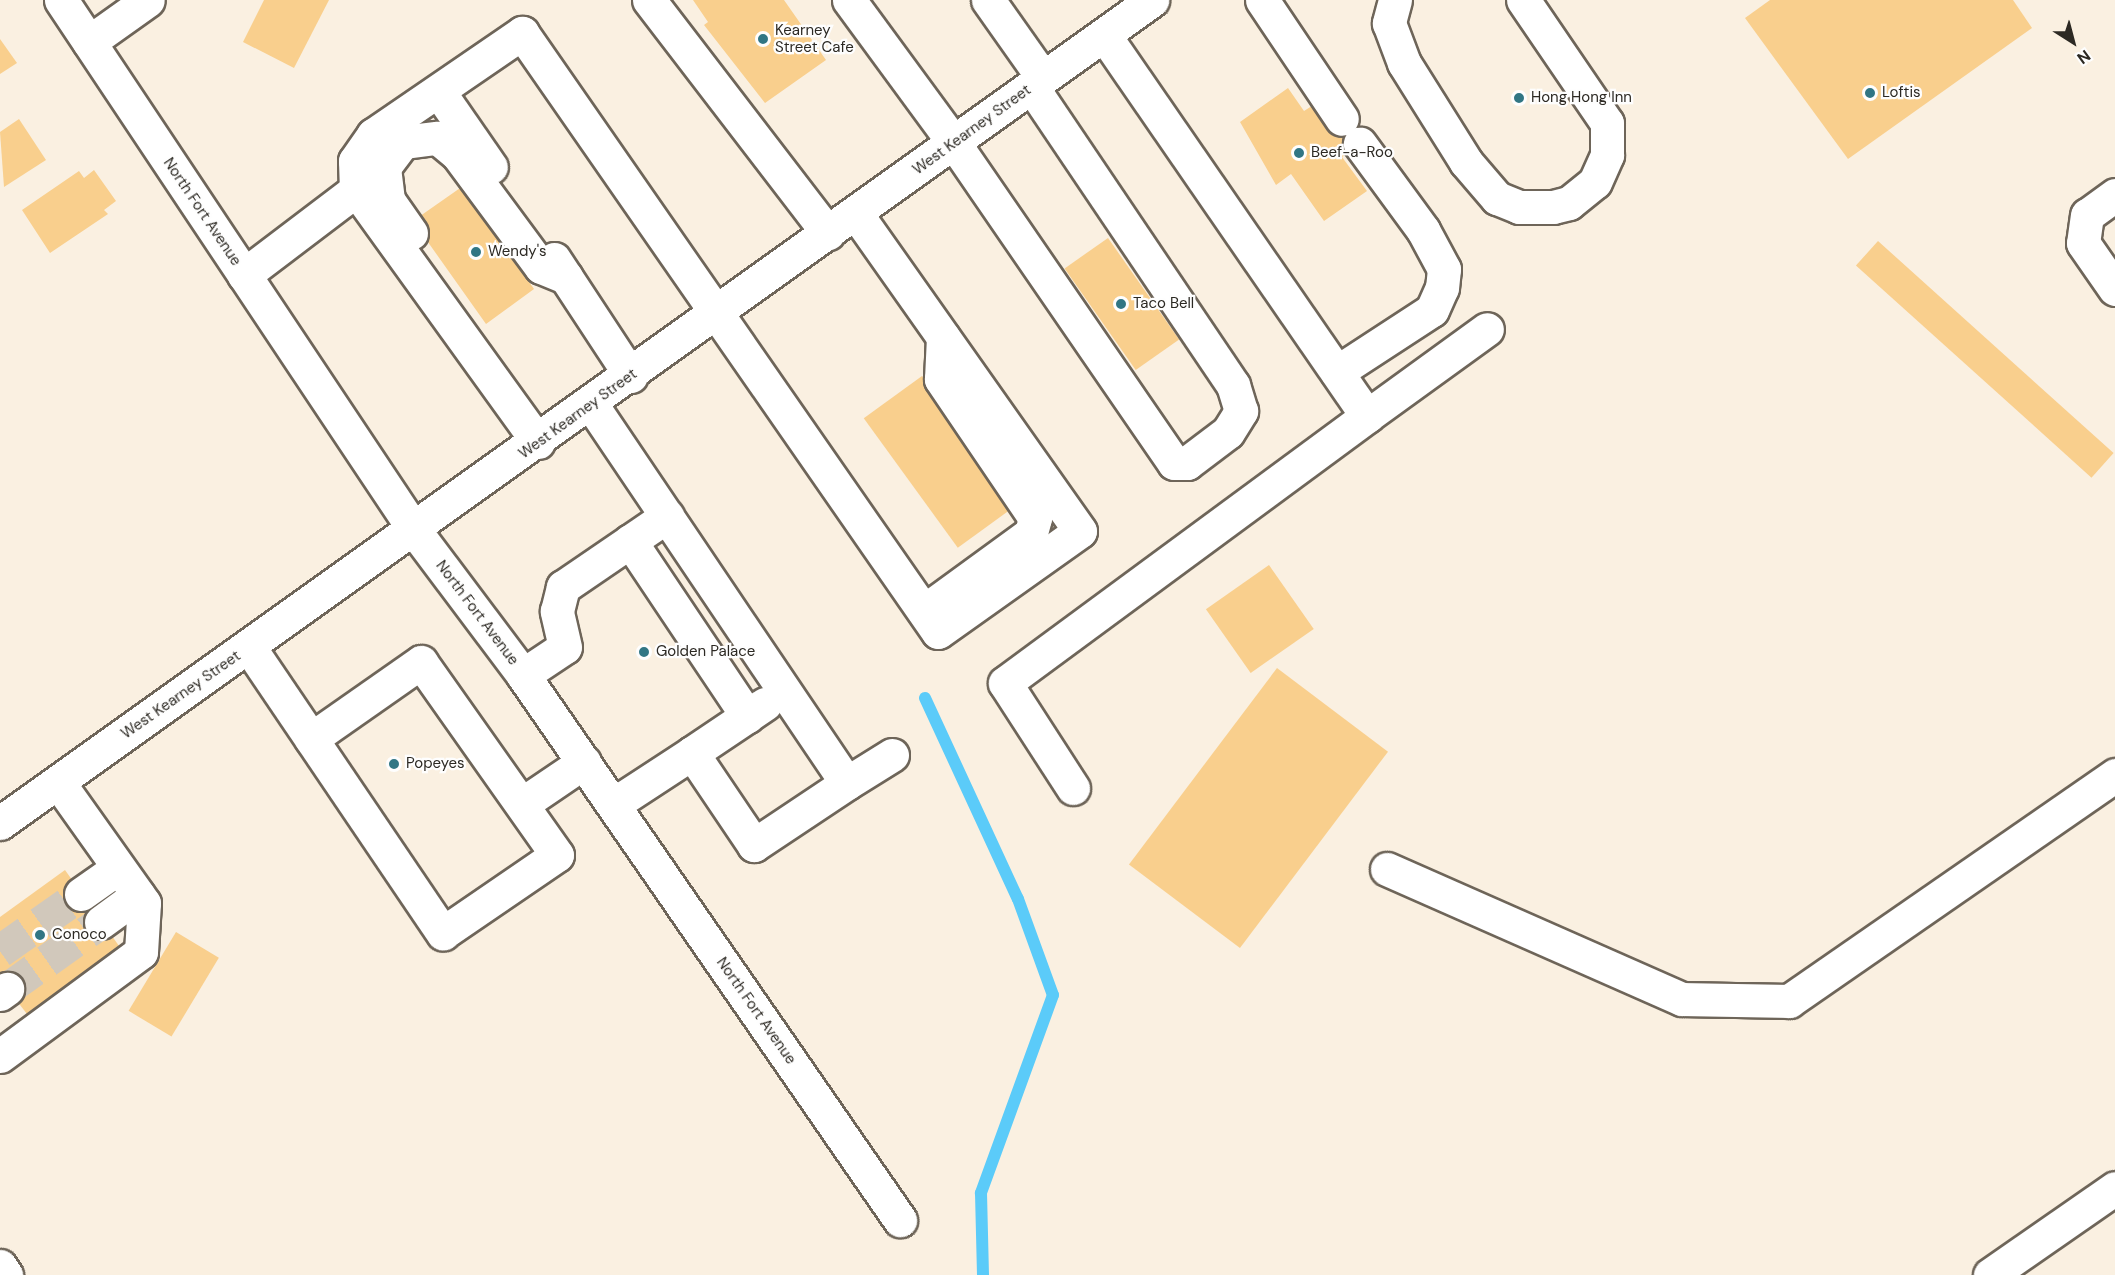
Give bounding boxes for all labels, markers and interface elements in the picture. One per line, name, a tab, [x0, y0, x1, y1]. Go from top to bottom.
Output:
north arrow	[2043, 12, 2103, 72]
place label: Kearney Street Cafe	[775, 21, 854, 56]
marker: Kearney Street Cafe	[756, 32, 770, 46]
text: N	[2073, 45, 2095, 69]
street label: West Kearney Street	[909, 81, 1035, 179]
place label: Loftis	[1882, 84, 1921, 102]
marker: Loftis	[1863, 86, 1877, 100]
place label: Hong Hong Inn	[1531, 89, 1632, 107]
marker: Hong Hong Inn	[1512, 91, 1526, 105]
place label: Beef-a-Roo	[1311, 144, 1393, 162]
marker: Beef-a-Roo	[1292, 146, 1306, 160]
street label: North Fort Avenue	[159, 155, 245, 269]
place label: Wendy's	[488, 243, 547, 261]
marker: Wendy's	[469, 245, 483, 259]
place label: Taco Bell	[1133, 295, 1194, 313]
marker: Taco Bell	[1114, 297, 1128, 311]
street label: West Kearney Street	[515, 365, 641, 463]
street label: North Fort Avenue	[432, 557, 522, 669]
place label: Golden Palace	[656, 643, 755, 661]
marker: Golden Palace	[637, 645, 651, 659]
street label: West Kearney Street	[118, 647, 244, 743]
place label: Popeyes	[406, 755, 464, 773]
marker: Popeyes	[387, 757, 401, 771]
place label: Conoco	[52, 926, 107, 944]
marker: Conoco	[33, 928, 47, 942]
street label: North Fort Avenue	[712, 954, 800, 1068]

